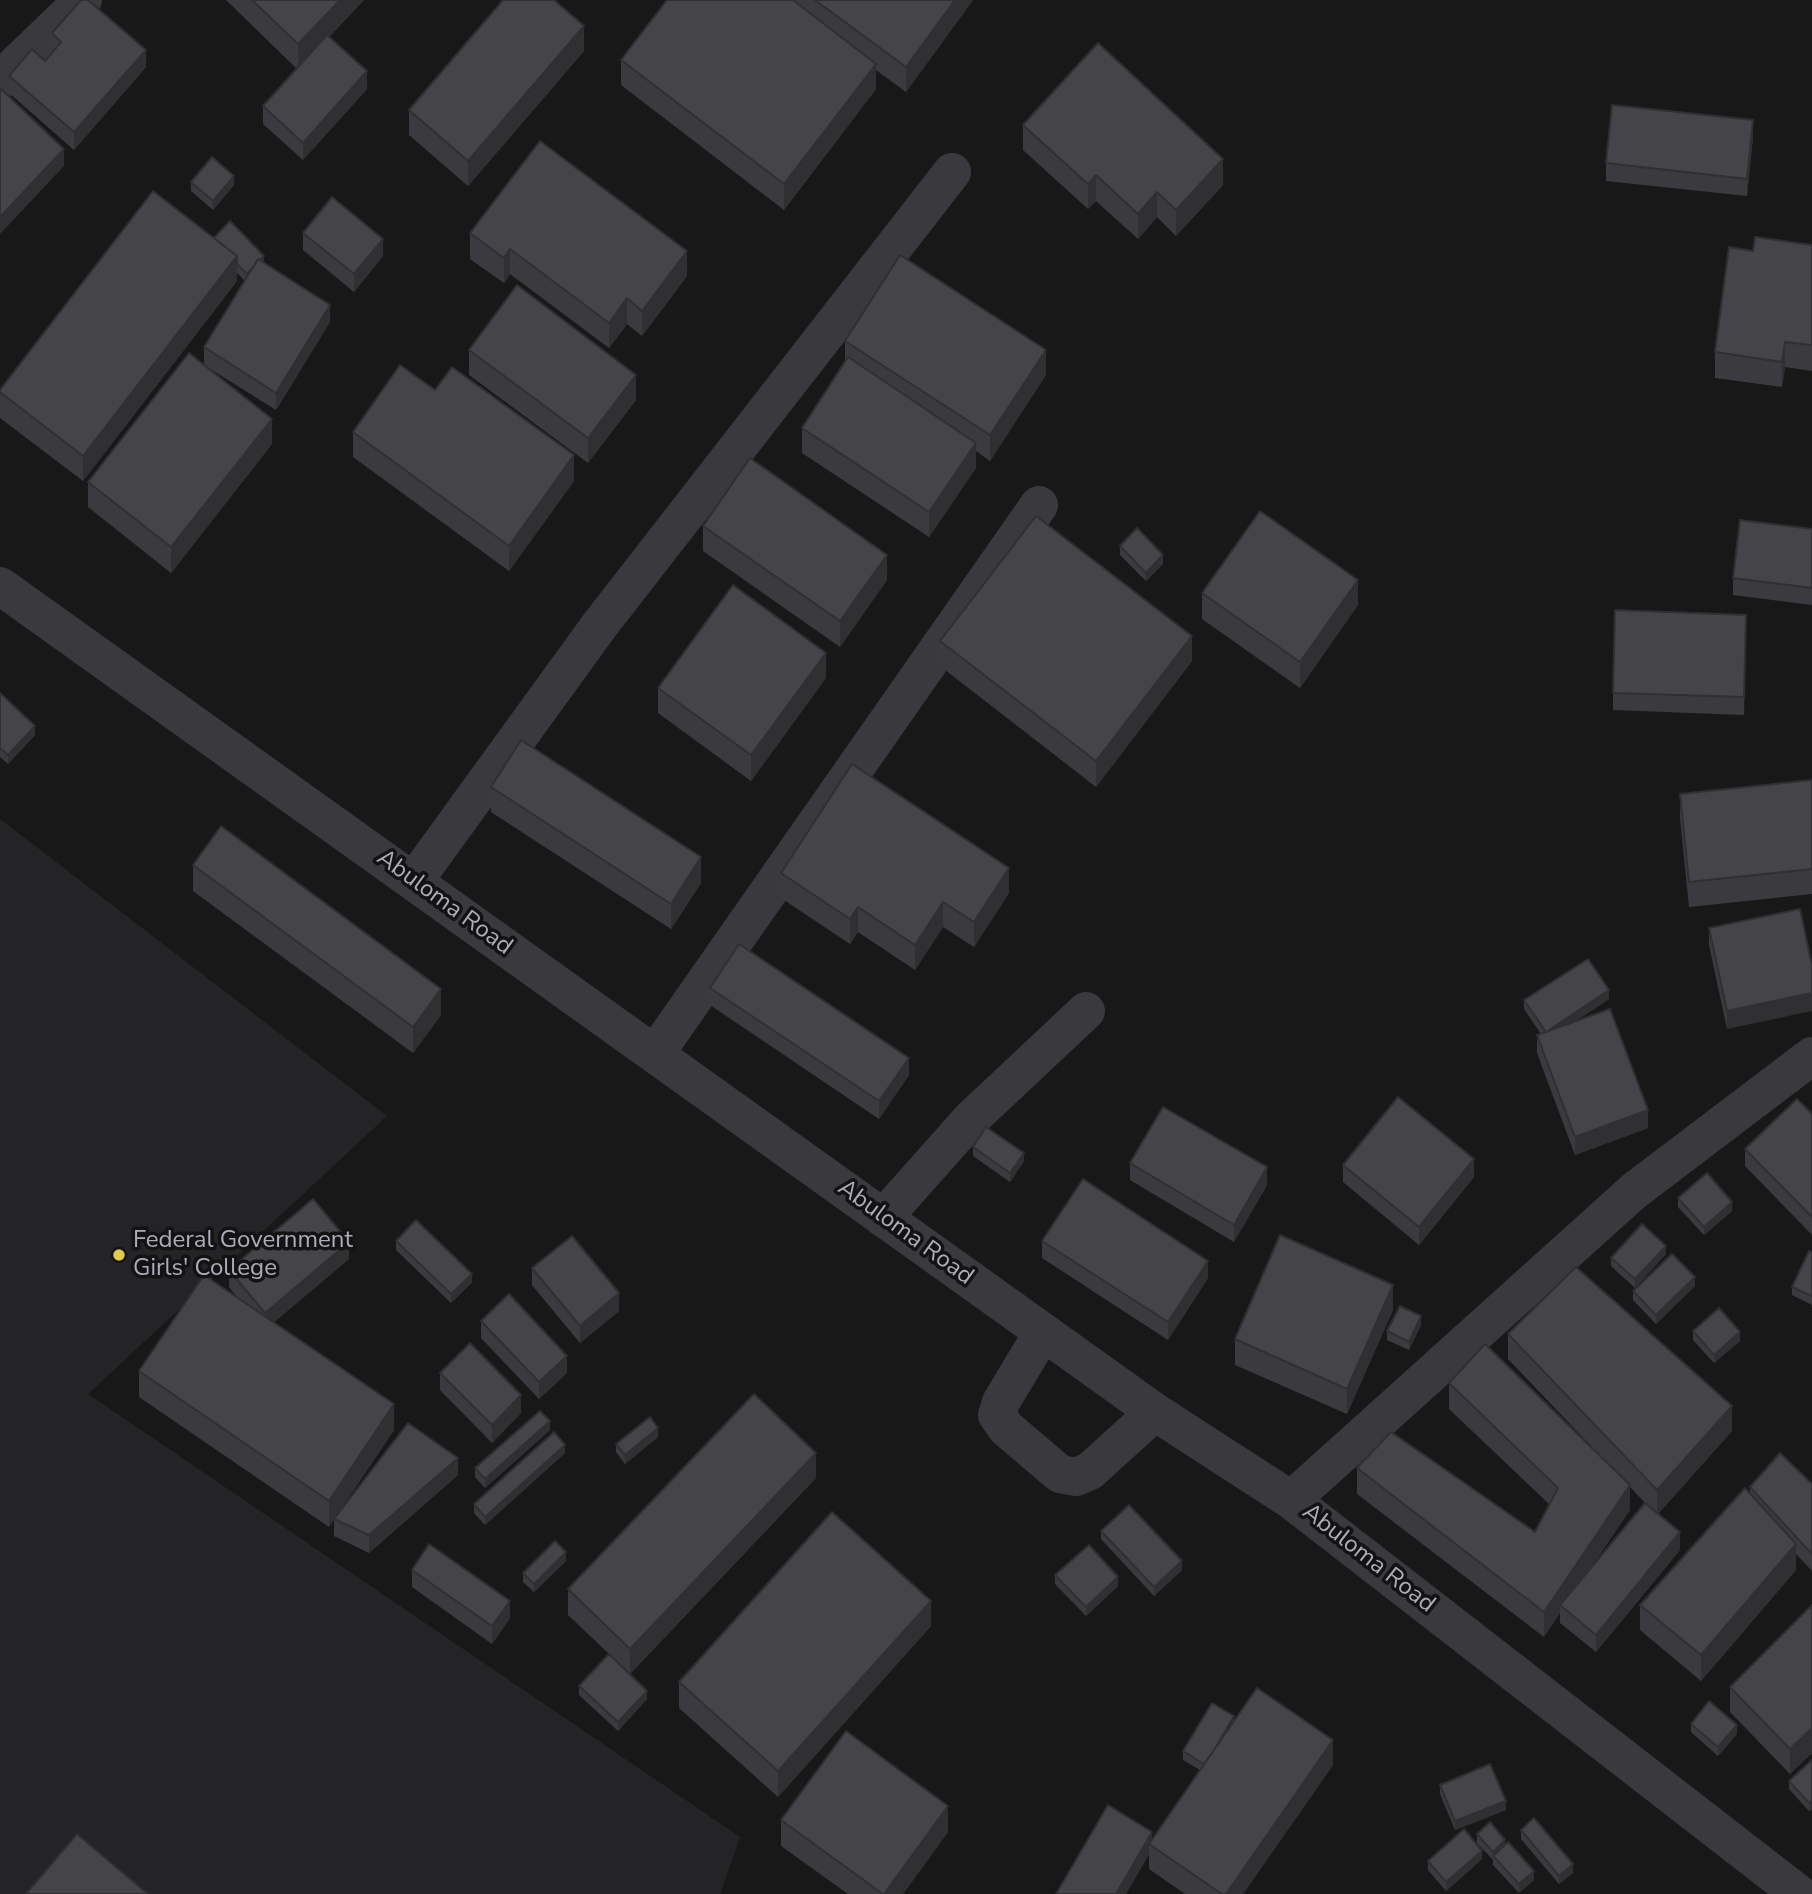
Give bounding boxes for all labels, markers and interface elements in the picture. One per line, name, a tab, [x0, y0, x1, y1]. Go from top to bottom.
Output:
street label: Abuloma Road	[371, 844, 517, 962]
street label: Abuloma Road	[832, 1174, 978, 1292]
place label: Federal Government Girls' College	[133, 1227, 353, 1283]
marker: Federal Government Girls' College	[111, 1247, 127, 1263]
street label: Abuloma Road	[1296, 1498, 1440, 1620]

